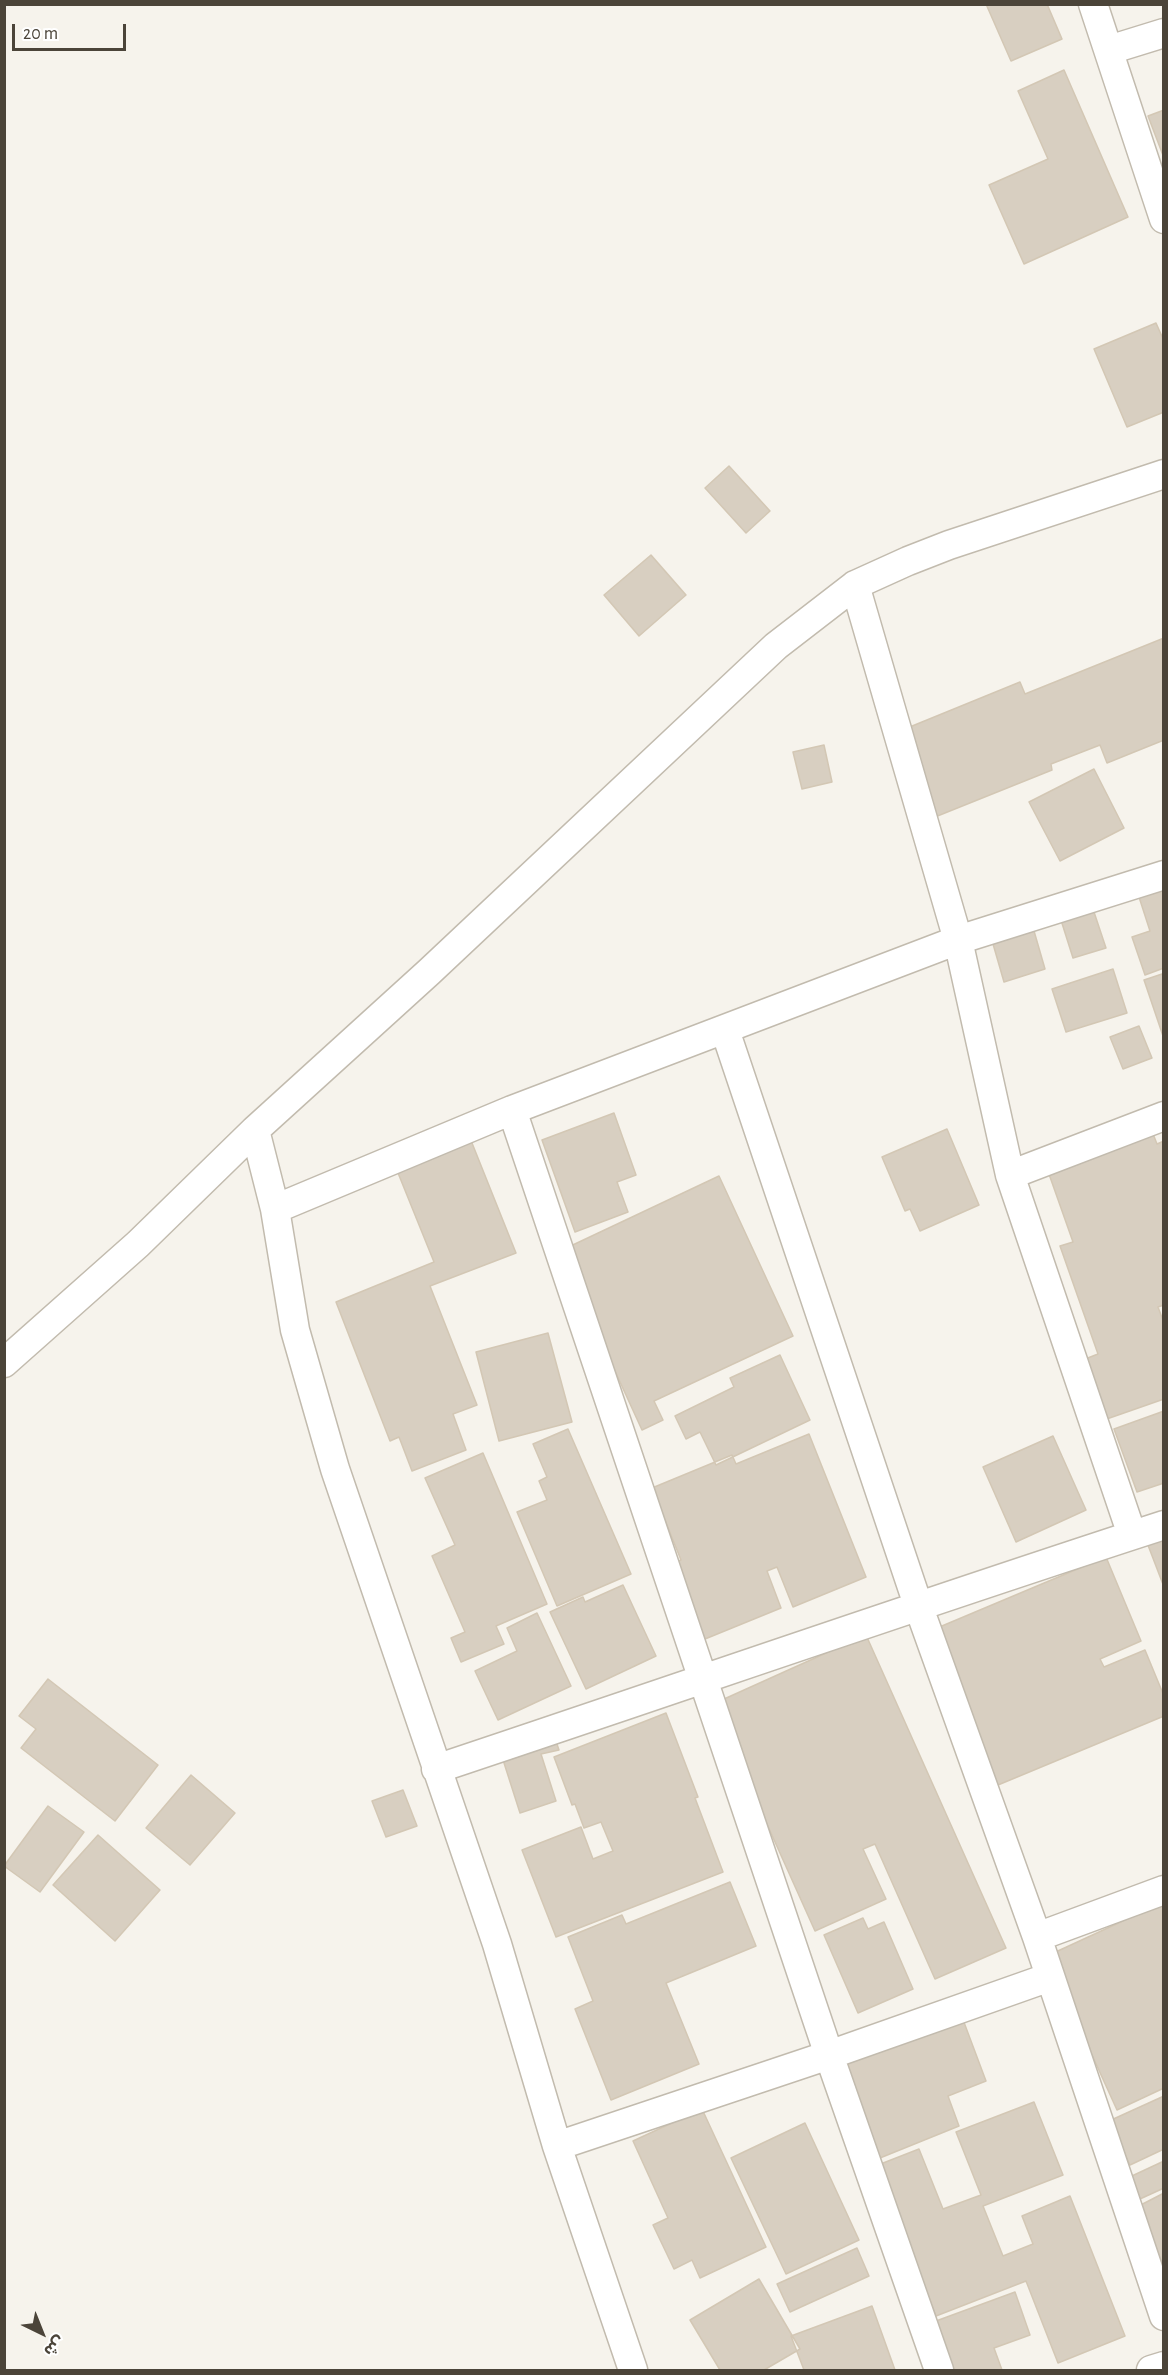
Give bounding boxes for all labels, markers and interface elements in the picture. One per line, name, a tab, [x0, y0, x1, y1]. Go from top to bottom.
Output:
scale bar	[15, 12, 129, 50]
text: 20 m	[23, 25, 58, 43]
north arrow	[12, 2303, 72, 2363]
text: ش	[41, 2333, 68, 2359]

